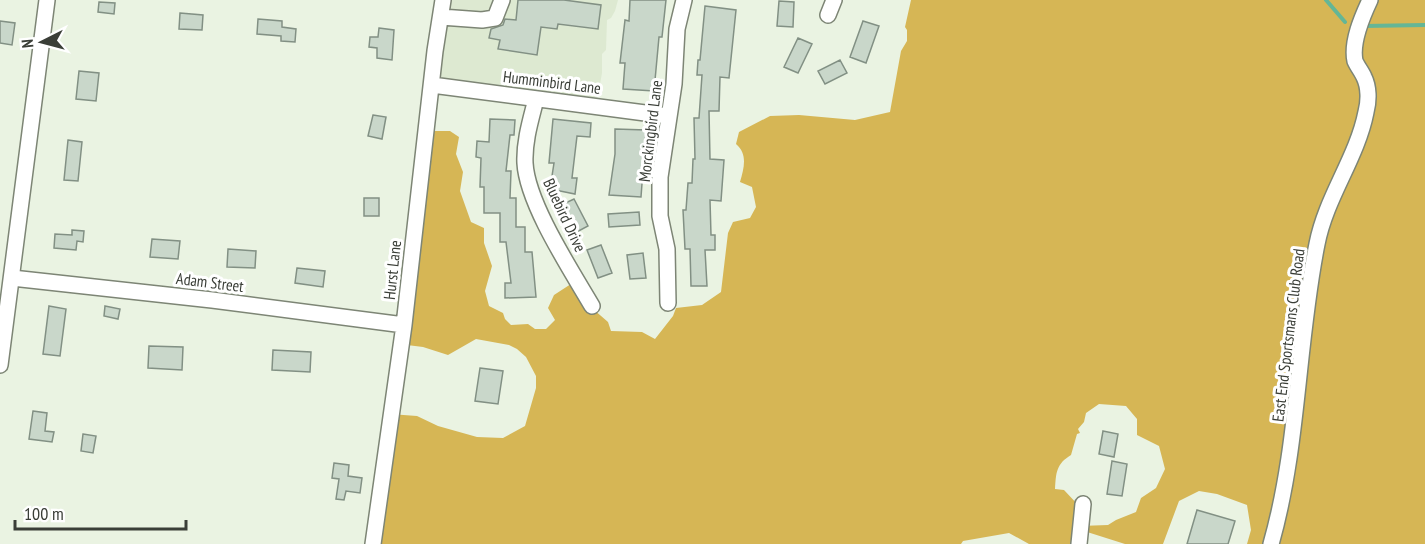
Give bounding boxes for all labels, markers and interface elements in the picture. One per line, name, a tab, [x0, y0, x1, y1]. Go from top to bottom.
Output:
north arrow	[12, 12, 72, 72]
text: N	[17, 38, 37, 49]
street label: Humminbird Lane	[502, 66, 602, 98]
street label: Morckingbird Lane	[634, 79, 666, 183]
street label: Bluebird Drive	[539, 175, 591, 255]
street label: Hurst Lane	[379, 239, 405, 301]
street label: East End Sportsmans Club Road	[1267, 247, 1309, 423]
street label: Adam Street	[175, 268, 245, 296]
scale bar	[15, 493, 186, 531]
text: 100 m	[24, 502, 64, 525]

